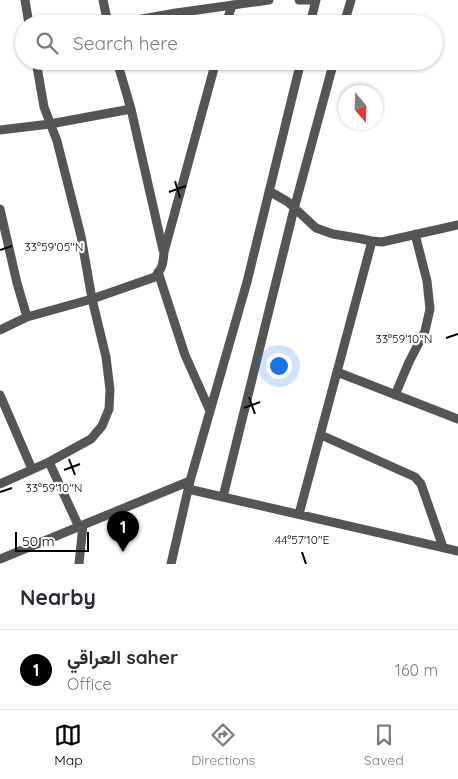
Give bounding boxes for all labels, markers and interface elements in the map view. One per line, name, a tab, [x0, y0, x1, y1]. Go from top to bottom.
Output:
search box	[15, 15, 443, 70]
icon: search	[33, 29, 61, 57]
text: Search here	[73, 31, 178, 55]
north arrow	[338, 85, 383, 130]
text: 33°59'05"N	[24, 239, 84, 254]
text: 33°59'10"N	[375, 331, 433, 346]
your location	[266, 353, 292, 379]
text: 33°59'10"N	[25, 480, 83, 495]
pin: 1	[107, 511, 139, 552]
scale bar	[15, 529, 89, 552]
text: 50 m	[22, 532, 55, 550]
text: 44°57'10"E	[275, 532, 330, 547]
text: Nearby	[20, 584, 96, 610]
text: العراقي saher	[67, 645, 178, 669]
text: 1	[33, 660, 39, 680]
text: 160 m	[395, 660, 438, 680]
text: Office	[67, 674, 112, 694]
tab: Map	[54, 721, 83, 769]
tab: Directions	[191, 721, 255, 769]
tab: Saved	[364, 721, 404, 769]

